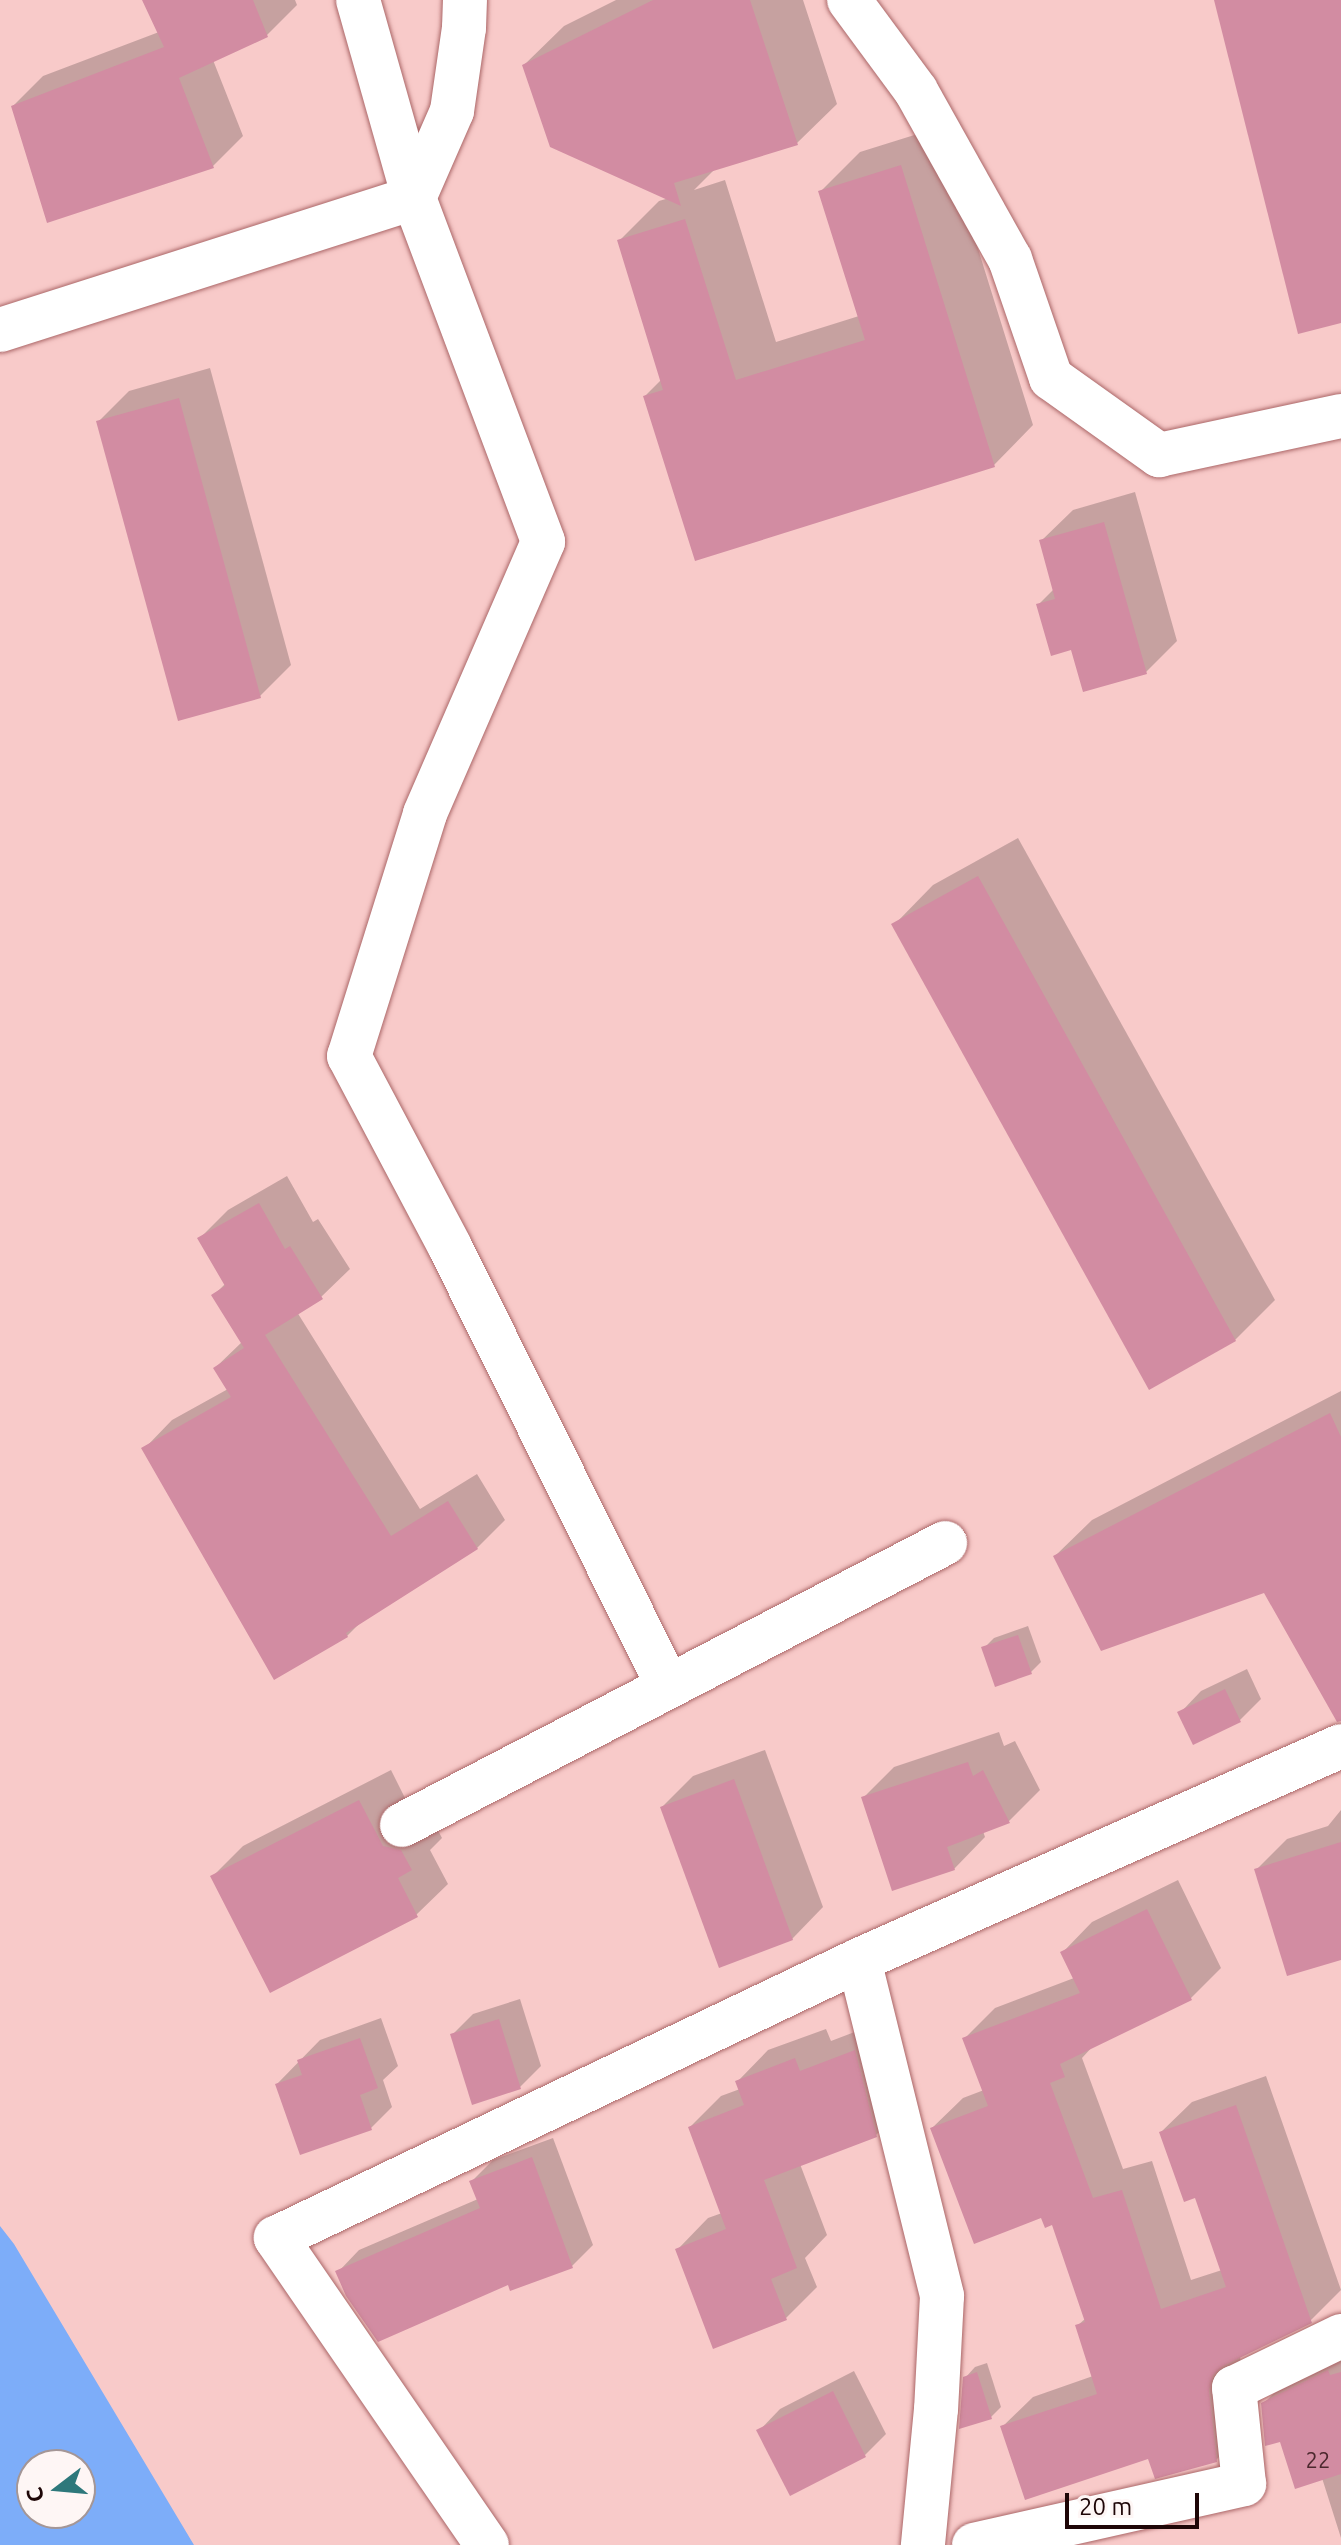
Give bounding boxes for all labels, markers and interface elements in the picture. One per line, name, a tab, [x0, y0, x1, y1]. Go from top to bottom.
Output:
house number: 22	[1306, 2447, 1330, 2473]
north arrow	[16, 2449, 96, 2529]
scale bar	[1069, 2477, 1203, 2527]
text: С	[20, 2485, 48, 2505]
text: 20 m	[1079, 2493, 1132, 2520]

